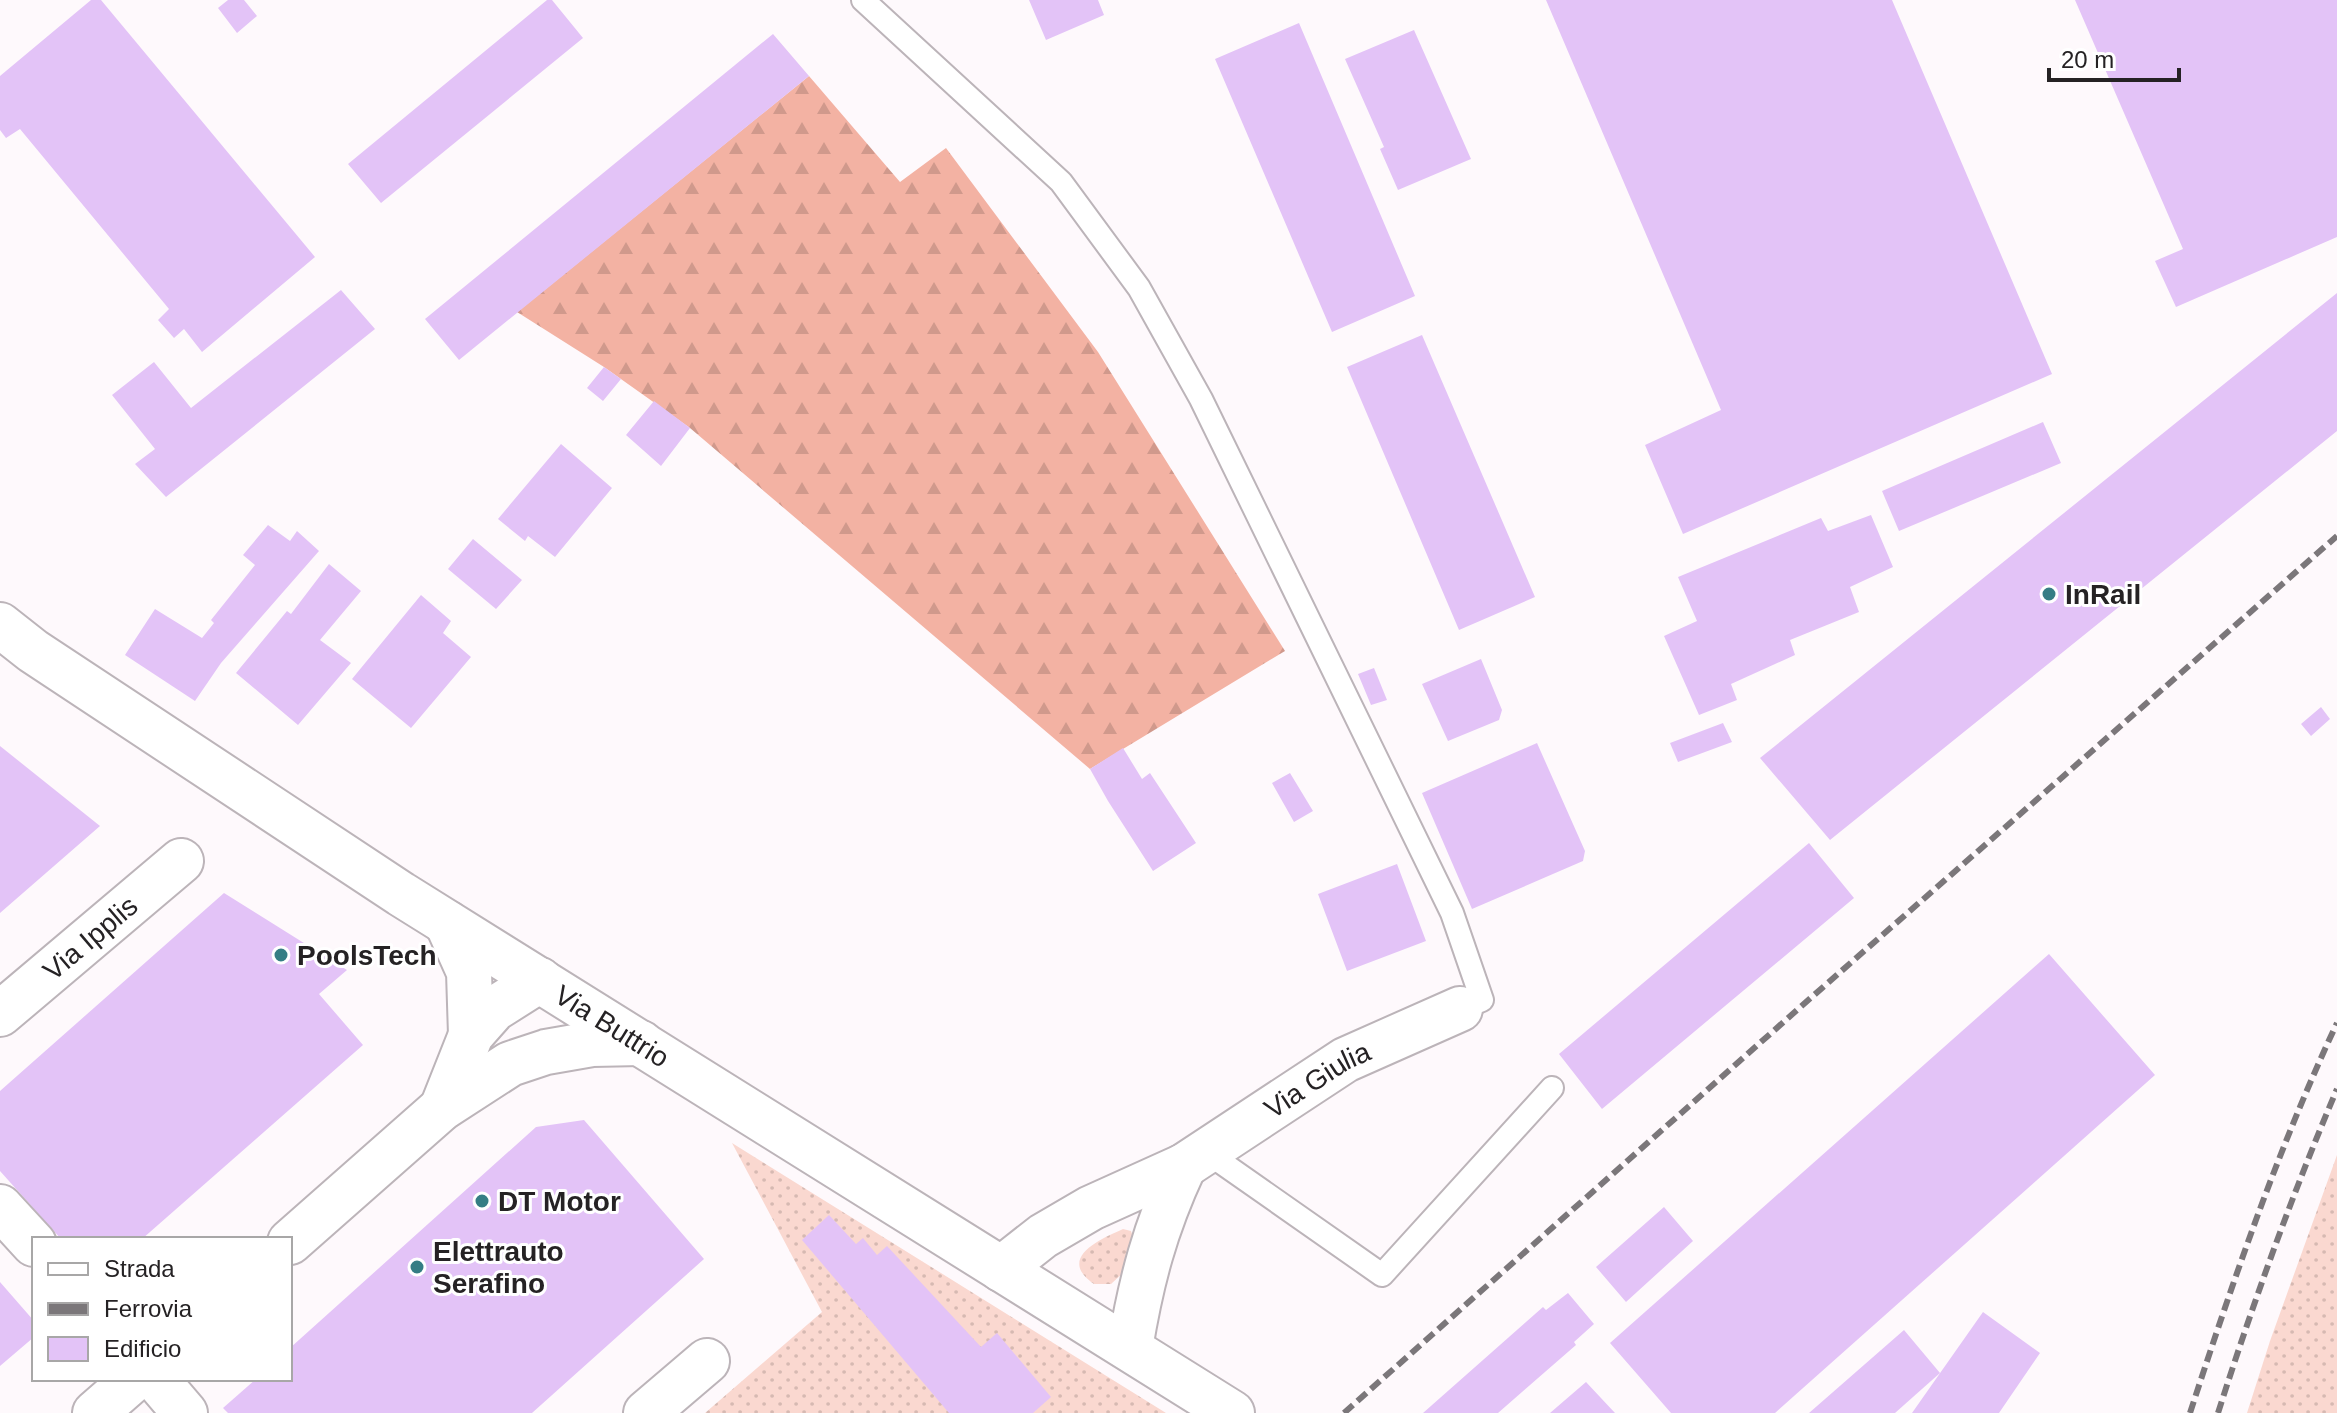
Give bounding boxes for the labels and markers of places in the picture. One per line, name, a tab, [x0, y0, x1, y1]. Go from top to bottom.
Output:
place label: InRail	[2065, 579, 2141, 610]
marker: InRail	[2040, 585, 2058, 603]
place label: PoolsTech	[297, 940, 437, 971]
marker: PoolsTech	[272, 946, 290, 964]
place label: DT Motor	[498, 1186, 621, 1217]
marker: DT Motor	[473, 1192, 491, 1210]
place label: Elettrauto Serafino	[433, 1236, 564, 1299]
marker: Elettrauto Serafino	[408, 1258, 426, 1276]

